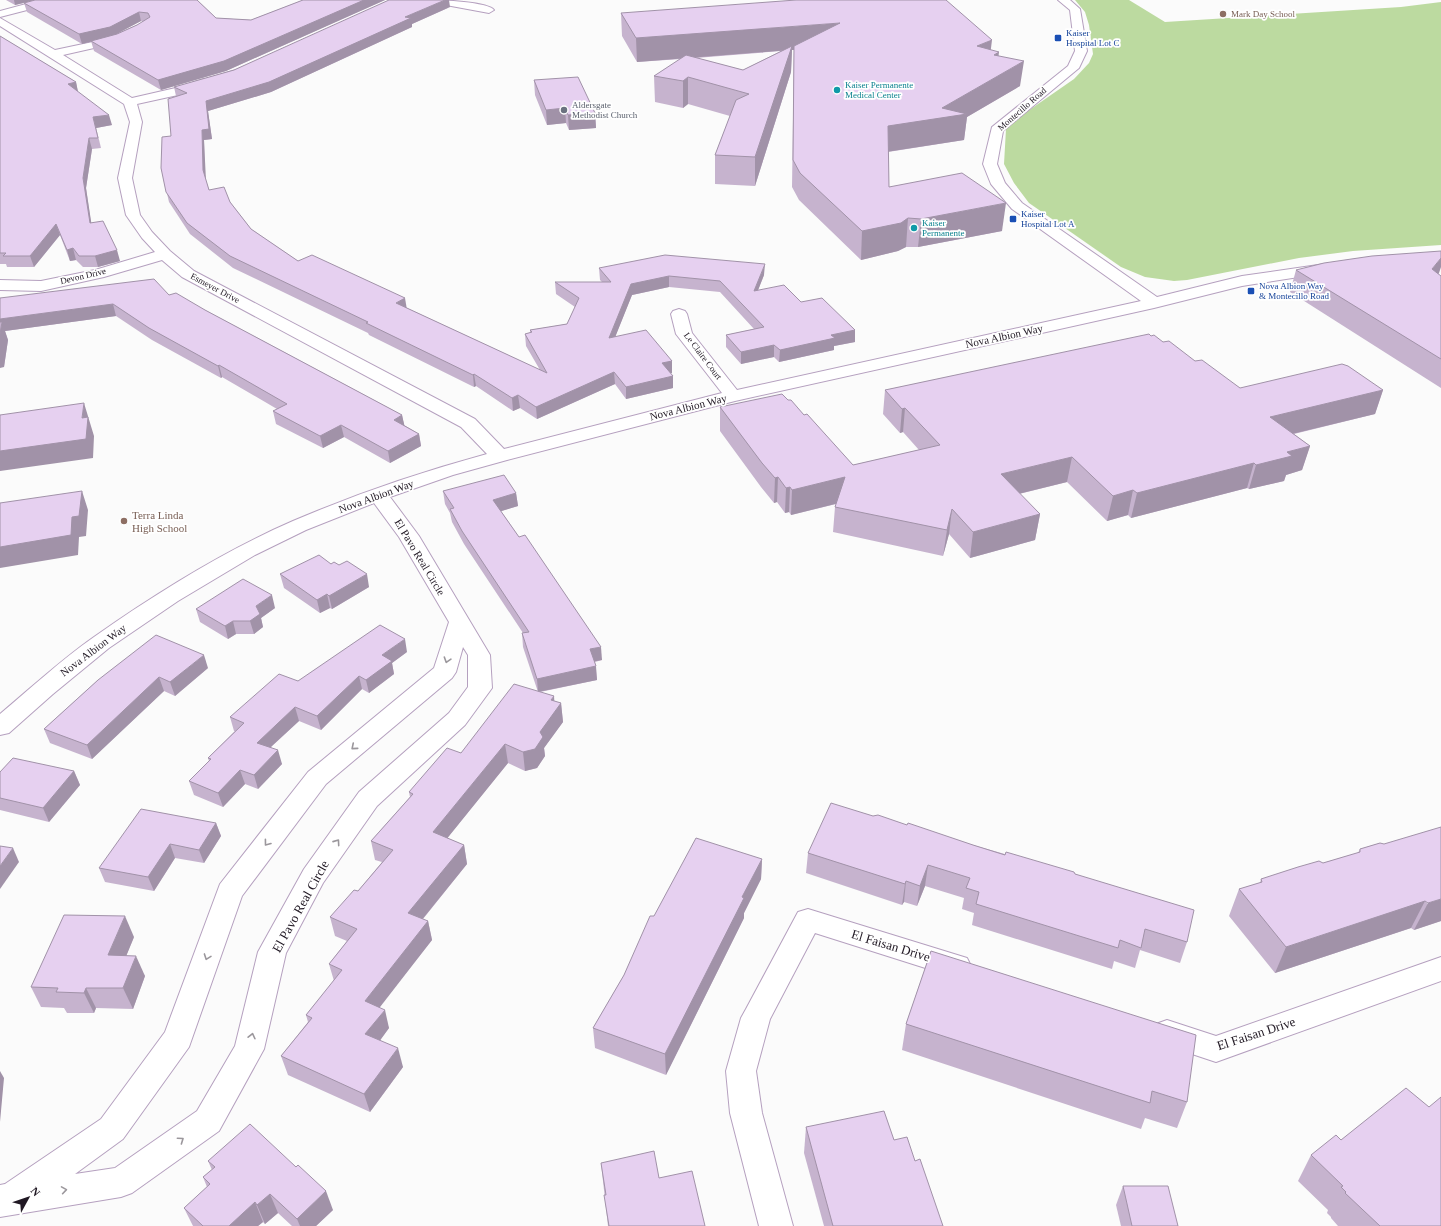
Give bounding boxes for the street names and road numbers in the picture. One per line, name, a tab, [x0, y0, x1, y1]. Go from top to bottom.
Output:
street label: Montecillo Road	[996, 85, 1049, 133]
street label: Devon Drive	[59, 266, 107, 286]
street label: Esmeyer Drive	[189, 271, 241, 305]
street label: Nova Albion Way	[964, 322, 1044, 350]
street label: Le Claire Court	[682, 330, 724, 382]
street label: Nova Albion Way	[648, 392, 728, 422]
street label: Nova Albion Way	[337, 477, 416, 515]
street label: El Pavo Real Circle	[392, 517, 448, 598]
street label: Nova Albion Way	[58, 621, 129, 679]
street label: El Pavo Real Circle	[269, 857, 332, 955]
street label: El Faisan Drive	[850, 926, 932, 965]
street label: El Faisan Drive	[1215, 1014, 1297, 1053]

